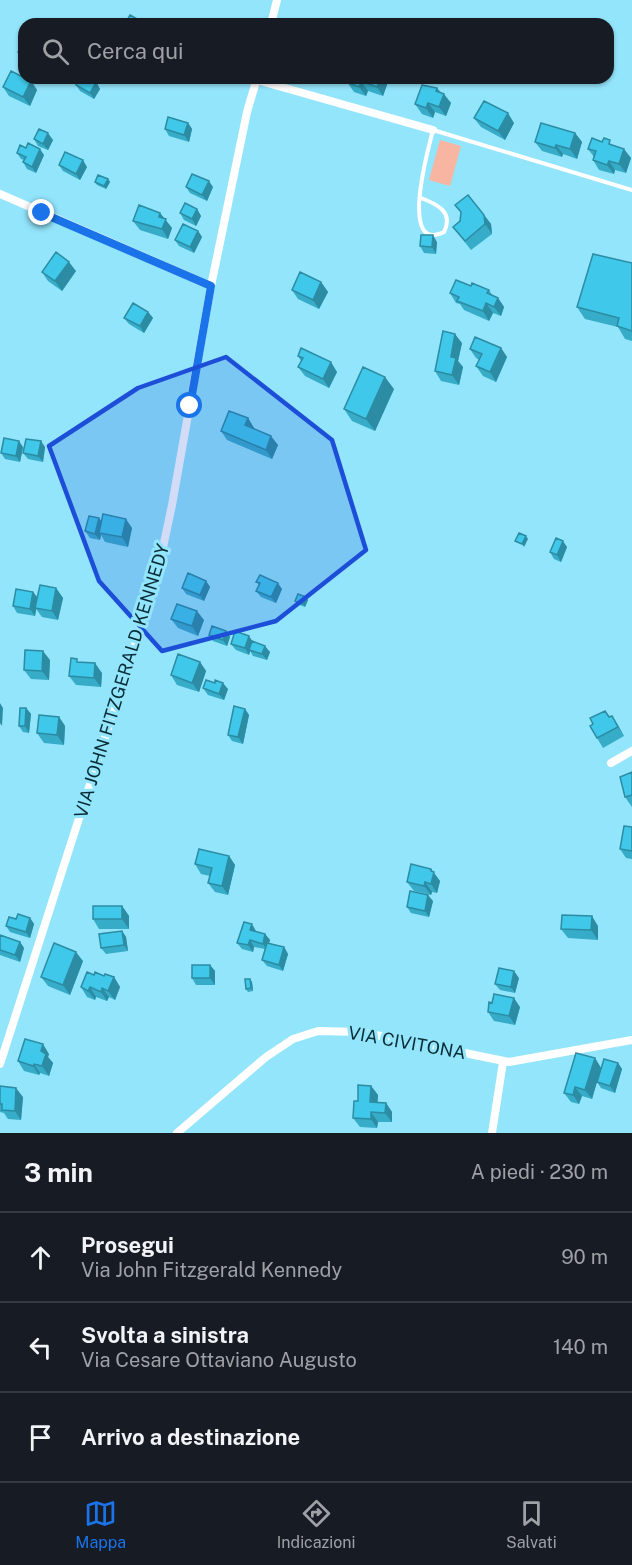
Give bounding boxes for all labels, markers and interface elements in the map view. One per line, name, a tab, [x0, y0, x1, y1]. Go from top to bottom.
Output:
search box	[18, 18, 614, 84]
icon: search	[39, 35, 72, 68]
text: Cerca qui	[87, 38, 184, 64]
route end	[28, 199, 54, 225]
route start	[176, 392, 202, 418]
street label: VIA JOHN FITZGERALD KENNEDY	[70, 541, 173, 821]
street label: VIA CIVITONA	[347, 1022, 468, 1063]
text: 3 min	[24, 1157, 93, 1188]
text: A piedi · 230 m	[471, 1160, 608, 1184]
text: Prosegui	[81, 1232, 174, 1258]
icon: ahead	[24, 1241, 57, 1274]
text: 90 m	[561, 1245, 608, 1269]
text: Via John Fitzgerald Kennedy	[81, 1258, 342, 1282]
text: Svolta a sinistra	[81, 1322, 249, 1348]
icon: left	[24, 1331, 57, 1364]
text: 140 m	[553, 1335, 608, 1359]
text: Via Cesare Ottaviano Augusto	[81, 1348, 357, 1372]
icon: arrive	[24, 1421, 57, 1454]
text: Arrivo a destinazione	[81, 1424, 300, 1450]
tab: Mappa	[75, 1497, 126, 1552]
tab: Indicazioni	[277, 1497, 355, 1552]
tab: Salvati	[506, 1497, 557, 1552]

